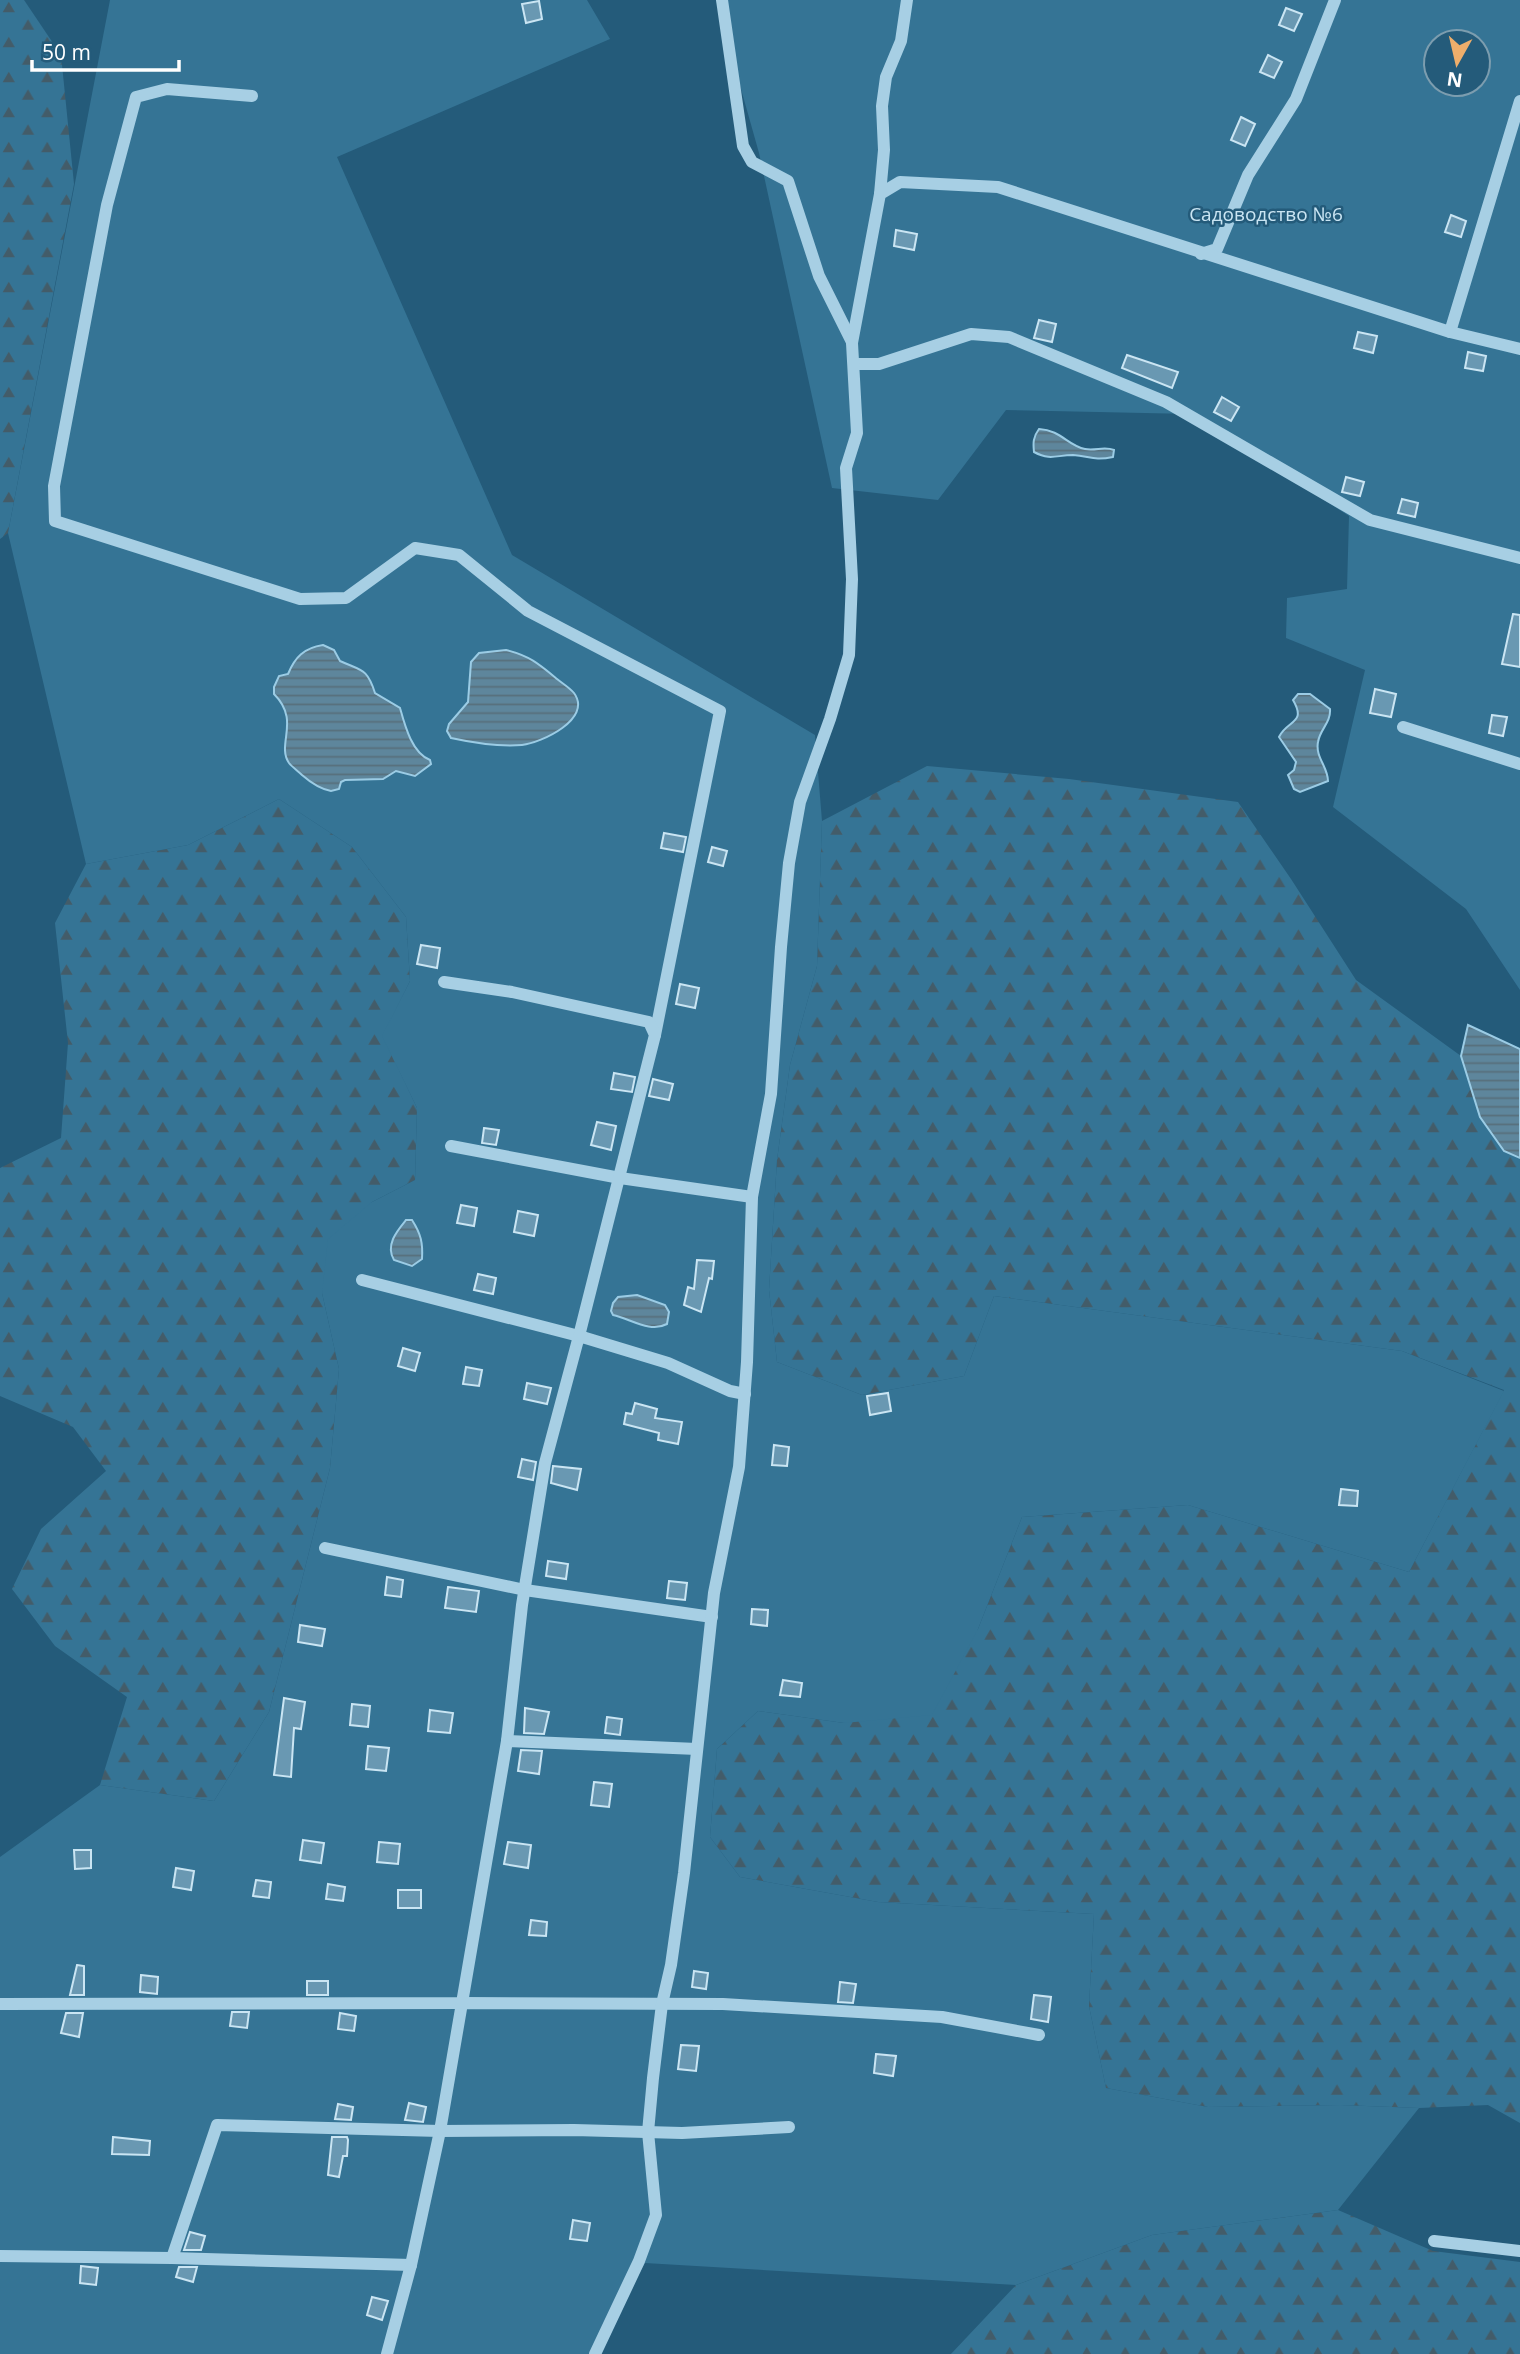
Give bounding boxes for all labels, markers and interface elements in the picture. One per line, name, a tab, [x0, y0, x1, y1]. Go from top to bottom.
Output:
scale bar	[32, 28, 178, 72]
north arrow	[1422, 28, 1492, 98]
text: 50 m	[42, 38, 91, 66]
text: N	[1445, 66, 1464, 94]
park label: Садоводство №6	[1189, 201, 1343, 227]

